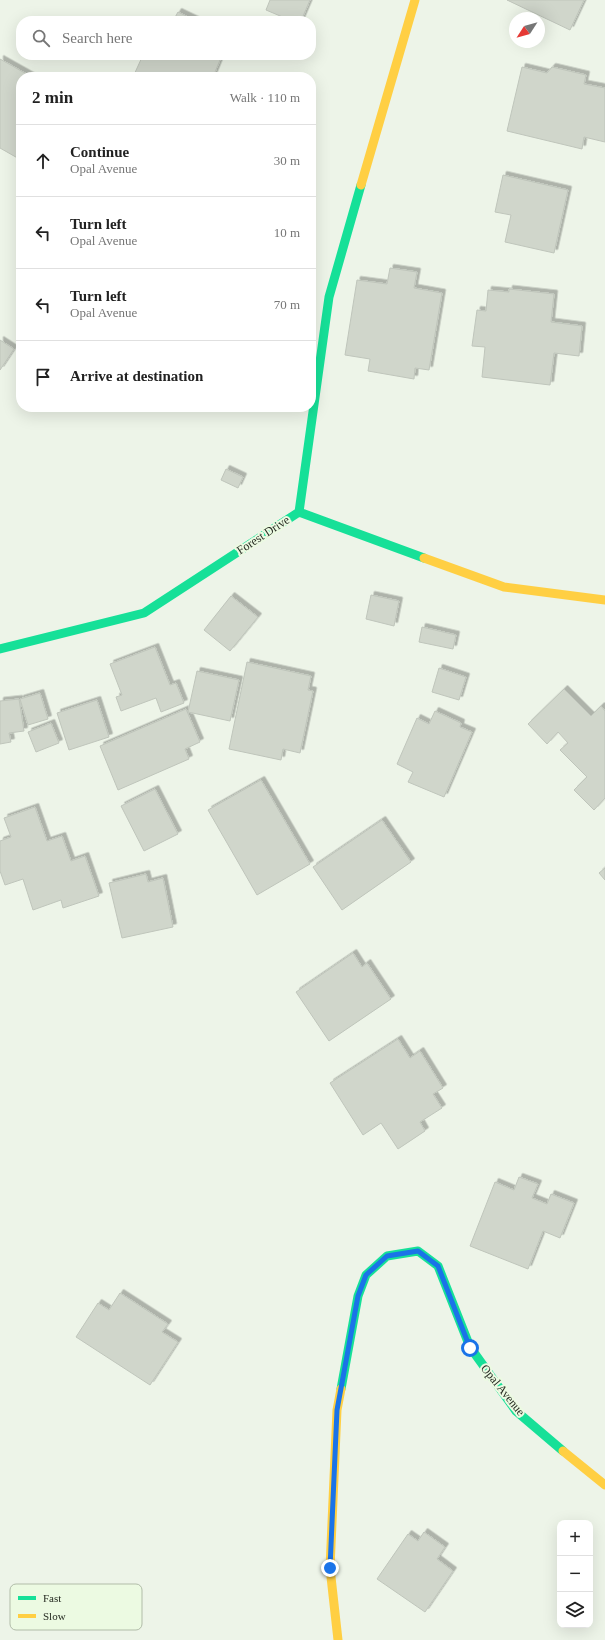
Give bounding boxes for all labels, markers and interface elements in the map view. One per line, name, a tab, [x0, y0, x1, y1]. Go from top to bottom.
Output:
north arrow	[509, 12, 545, 48]
search box	[16, 16, 316, 60]
icon: search	[30, 27, 52, 49]
text: Search here	[62, 30, 132, 46]
text: 2 min	[32, 88, 73, 107]
text: Walk · 110 m	[230, 90, 300, 105]
text: Continue	[70, 144, 129, 160]
icon: ahead	[32, 150, 54, 172]
text: 30 m	[274, 153, 300, 168]
text: Opal Avenue	[70, 161, 137, 176]
text: Turn left	[70, 216, 127, 232]
icon: left	[32, 222, 54, 244]
text: 10 m	[274, 225, 300, 240]
text: Opal Avenue	[70, 233, 137, 248]
text: Turn left	[70, 288, 127, 304]
icon: left	[32, 294, 54, 316]
text: 70 m	[274, 297, 300, 312]
text: Opal Avenue	[70, 305, 137, 320]
icon: arrive	[32, 366, 54, 388]
text: Arrive at destination	[70, 368, 203, 384]
street label: Forest Drive	[234, 513, 292, 557]
route start	[461, 1339, 479, 1357]
street label: Opal Avenue	[478, 1361, 528, 1419]
map controls	[557, 1520, 593, 1628]
button: +	[557, 1520, 593, 1556]
button: −	[557, 1556, 593, 1592]
route end	[321, 1559, 339, 1577]
legend	[10, 1584, 142, 1630]
text: Fast	[43, 1592, 61, 1604]
button: layers	[557, 1592, 593, 1628]
text: Slow	[43, 1610, 66, 1622]

